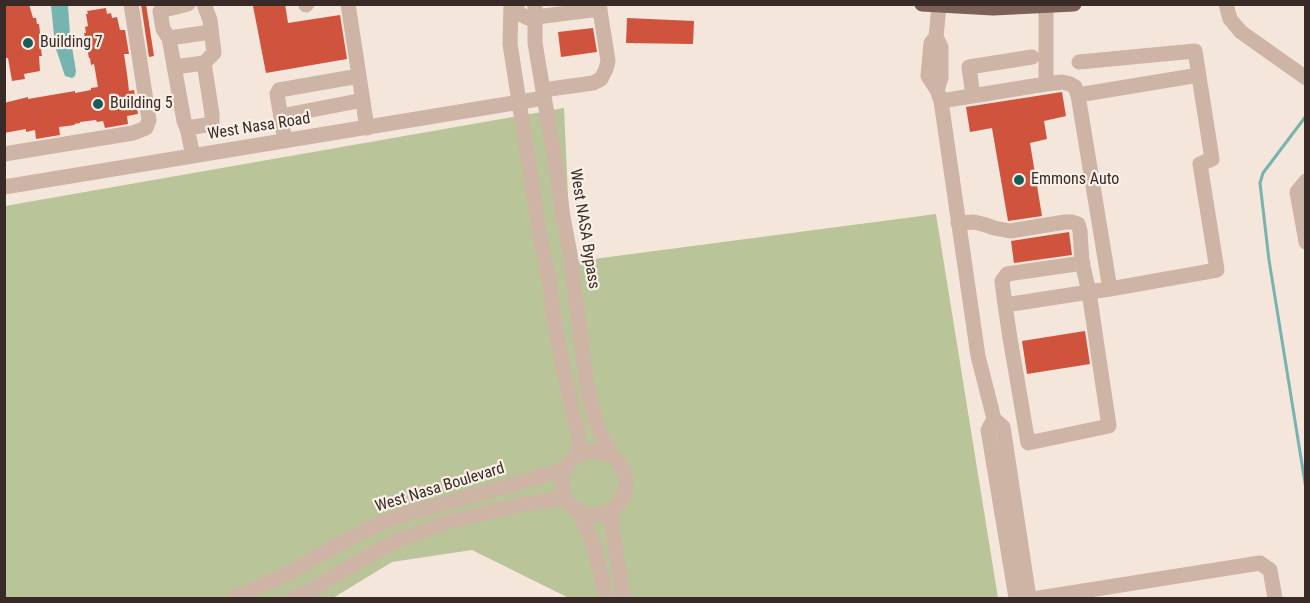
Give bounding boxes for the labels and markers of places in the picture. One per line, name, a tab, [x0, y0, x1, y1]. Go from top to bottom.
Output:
place label: Building 7	[40, 33, 103, 53]
marker: Building 7	[21, 36, 35, 50]
place label: Building 5	[110, 94, 173, 114]
marker: Building 5	[91, 97, 105, 111]
place label: Emmons Auto	[1031, 170, 1119, 190]
marker: Emmons Auto	[1012, 173, 1026, 187]

